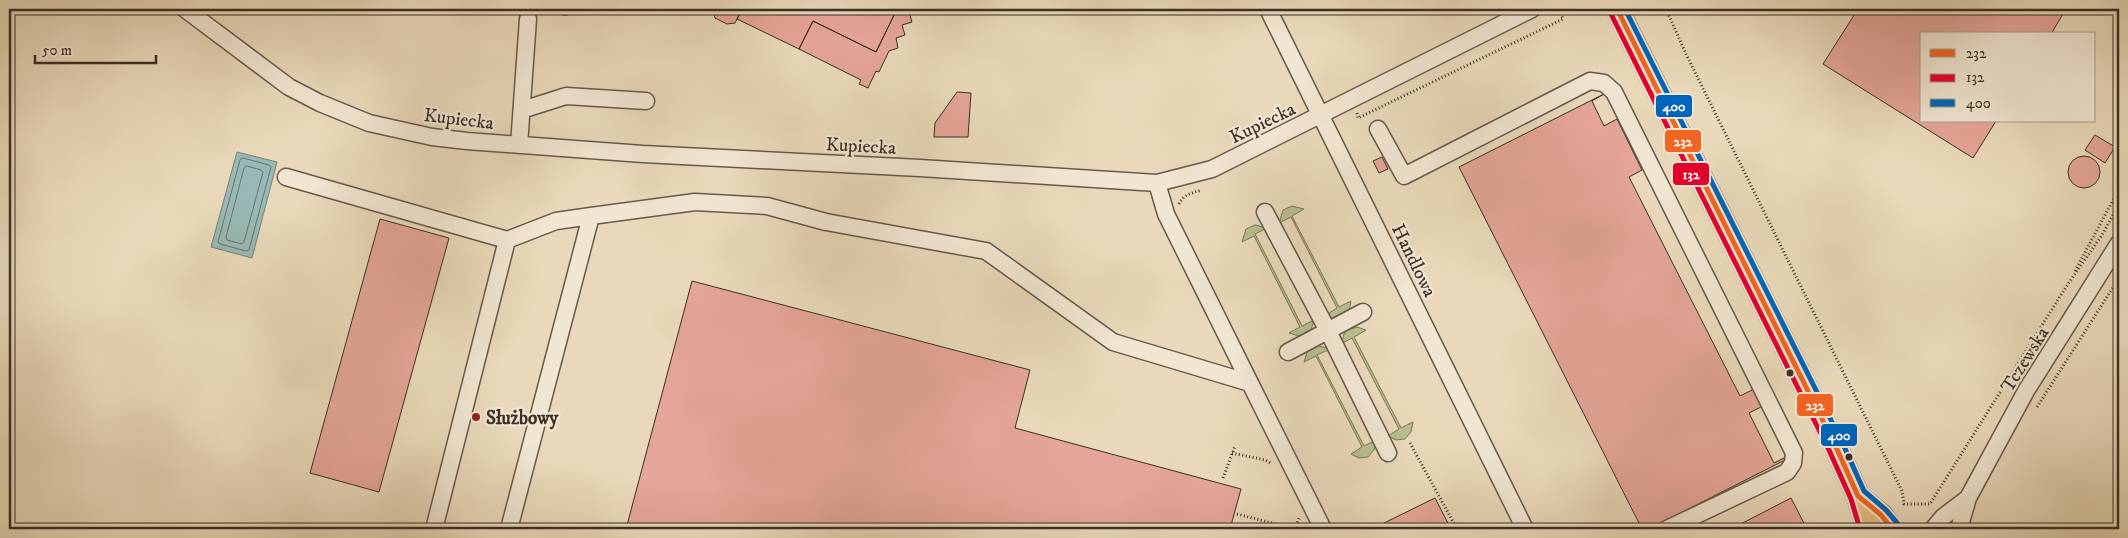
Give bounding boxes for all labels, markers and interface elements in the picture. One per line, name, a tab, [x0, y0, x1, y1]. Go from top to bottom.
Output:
scale bar	[35, 32, 156, 64]
legend	[1920, 32, 2096, 122]
text: 50 m	[42, 41, 72, 60]
text: 232	[1966, 44, 1987, 63]
text: 132	[1966, 68, 1985, 87]
line badge: 400	[1655, 94, 1693, 118]
text: 400	[1966, 94, 1991, 113]
street label: Kupiecka	[1226, 98, 1299, 149]
text: 400	[1661, 98, 1686, 116]
street label: Kupiecka	[423, 104, 495, 135]
line badge: 232	[1664, 129, 1702, 153]
street label: Kupiecka	[825, 133, 897, 160]
text: 232	[1674, 133, 1694, 151]
line badge: 132	[1672, 162, 1710, 186]
text: 132	[1682, 166, 1701, 184]
street label: Handlowa	[1386, 220, 1441, 301]
street label: Tczewska	[1996, 323, 2054, 397]
unlabelled marker	[1785, 368, 1795, 378]
line badge: 232	[1796, 393, 1834, 417]
text: 232	[1806, 397, 1826, 415]
place label: Służbowy	[486, 407, 559, 430]
marker: Służbowy	[470, 411, 482, 423]
line badge: 400	[1820, 423, 1858, 447]
text: 400	[1826, 427, 1851, 445]
unlabelled marker	[1844, 452, 1854, 462]

